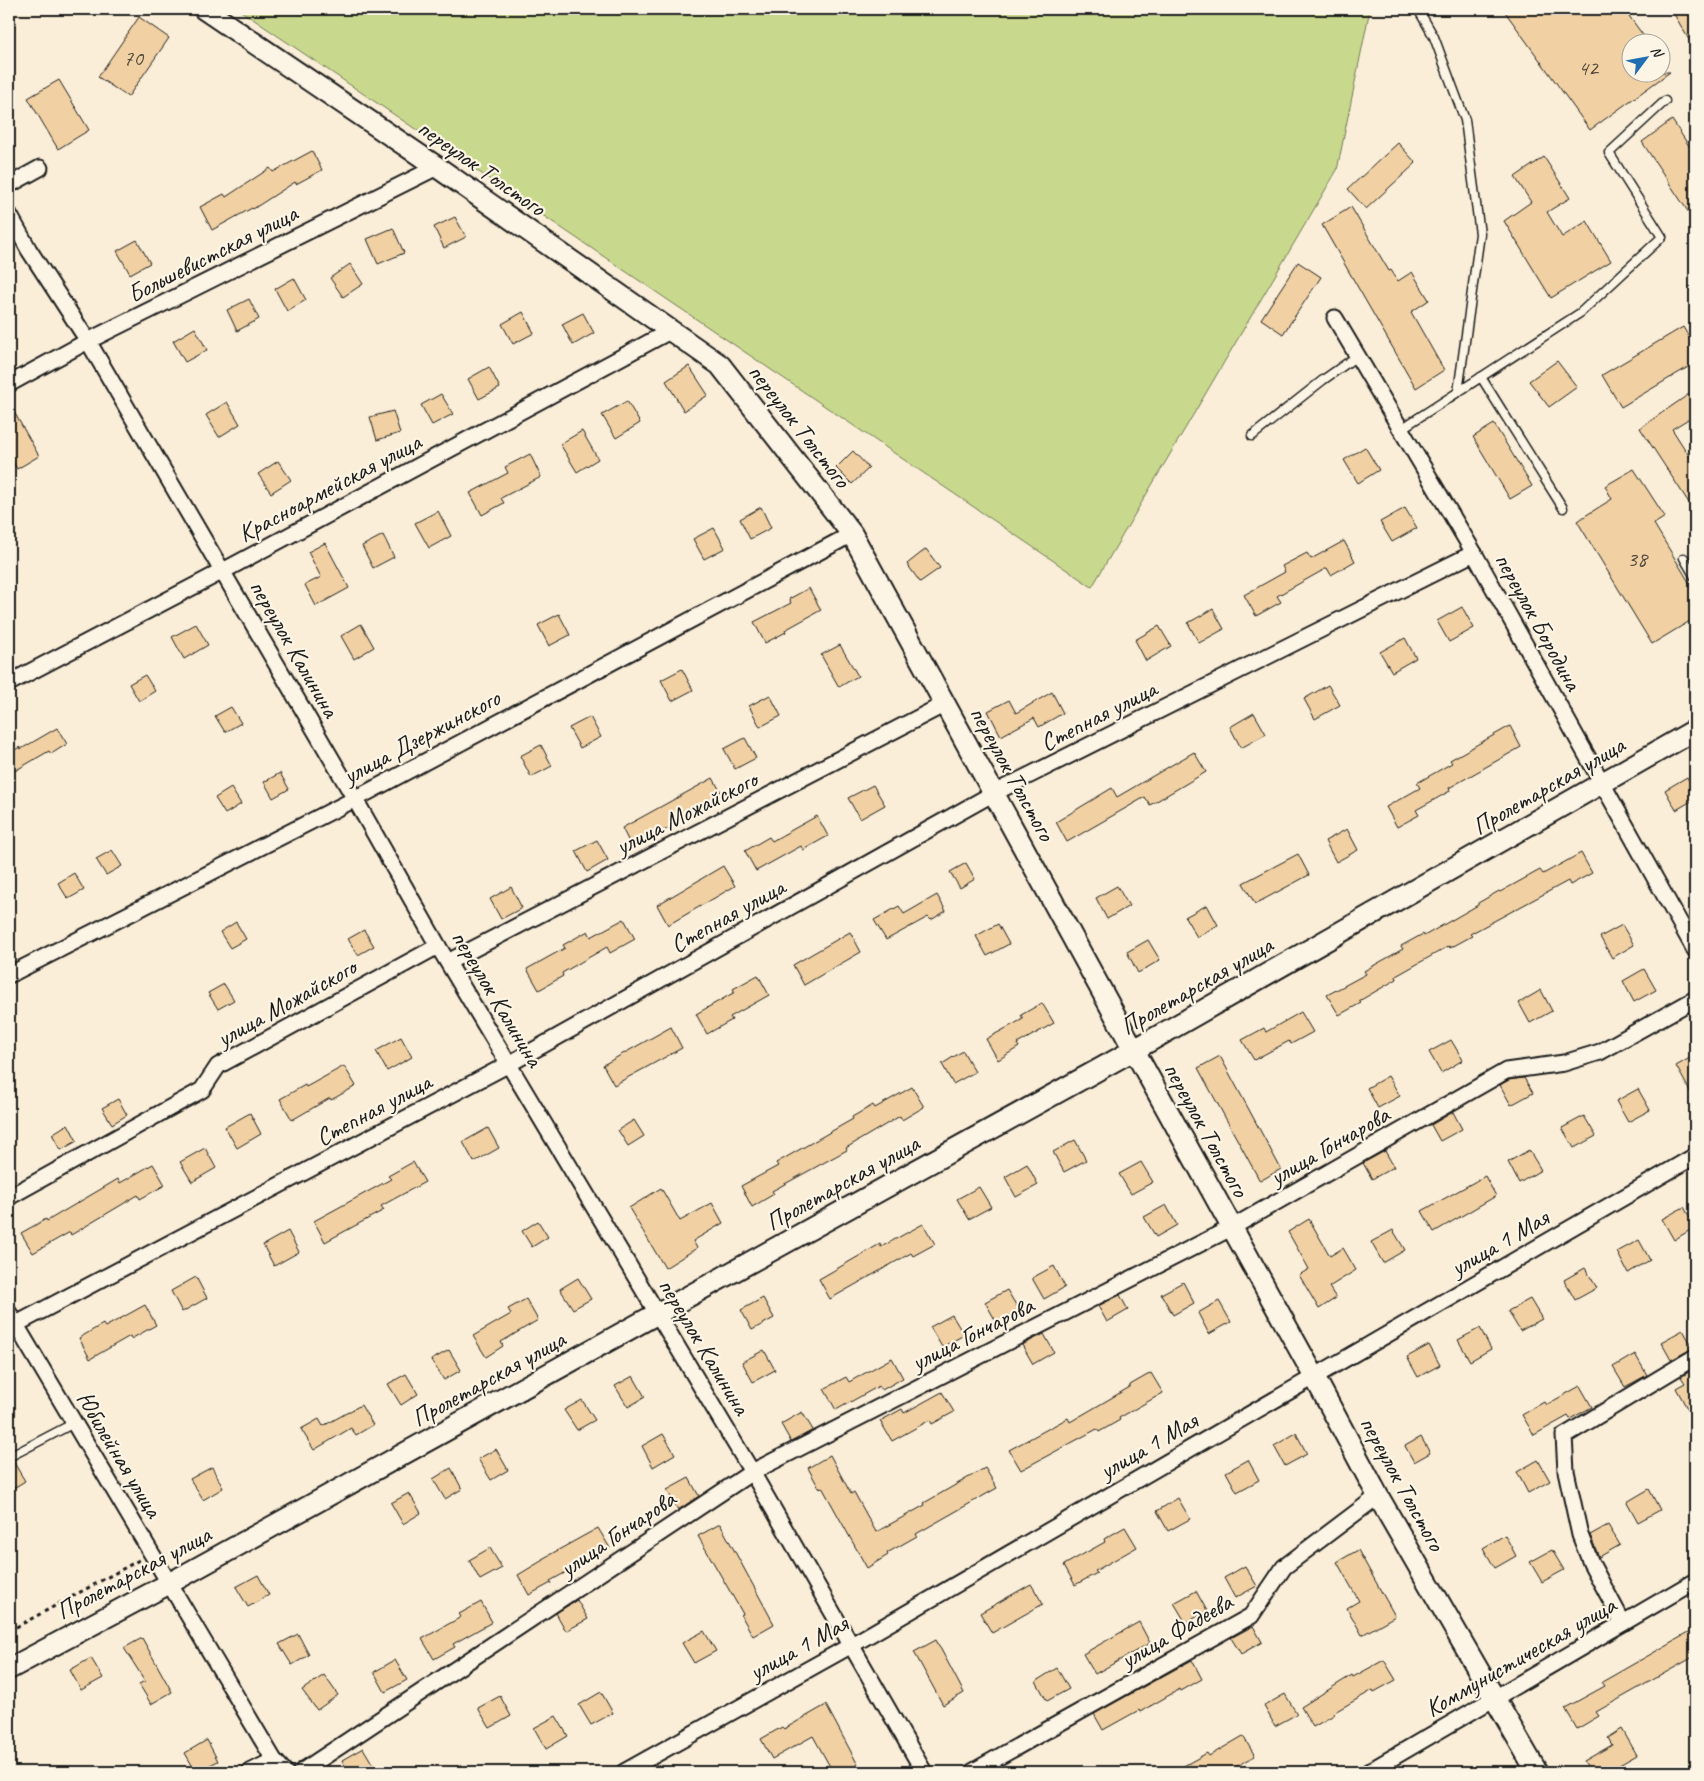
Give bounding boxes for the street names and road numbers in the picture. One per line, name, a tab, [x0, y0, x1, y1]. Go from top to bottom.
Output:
street label: переулок Толстого	[411, 112, 553, 224]
street label: Большевистская улица	[122, 196, 305, 310]
street label: переулок Толстого	[741, 357, 858, 495]
street label: Красноармейская улица	[232, 425, 428, 550]
street label: переулок Бородина	[1487, 547, 1590, 698]
street label: переулок Калинина	[242, 574, 347, 725]
street label: Степная улица	[1035, 672, 1164, 759]
street label: улица Дзержинского	[336, 682, 506, 793]
street label: переулок Толстого	[962, 700, 1063, 848]
street label: Пролетарская улица	[1466, 728, 1632, 842]
street label: улица Можайского	[608, 762, 766, 863]
street label: Степная улица	[664, 870, 793, 960]
street label: переулок Калинина	[444, 924, 552, 1074]
street label: Пролетарская улица	[1114, 928, 1280, 1042]
street label: улица Можайского	[209, 950, 365, 1055]
street label: переулок Толстого	[1156, 1056, 1257, 1204]
street label: Степная улица	[310, 1065, 439, 1154]
street label: улица Гончарова	[1262, 1098, 1397, 1194]
street label: Пролетарская улица	[760, 1126, 927, 1238]
street label: улица 1 Мая	[1443, 1201, 1556, 1285]
street label: переулок Калинина	[651, 1272, 759, 1422]
street label: улица Гончарова	[904, 1288, 1041, 1379]
street label: Пролетарская улица	[406, 1322, 573, 1434]
street label: Юбилейная улица	[69, 1385, 170, 1525]
street label: улица 1 Мая	[1092, 1404, 1205, 1488]
street label: переулок Толстого	[1352, 1410, 1453, 1558]
street label: улица Гончарова	[552, 1482, 683, 1585]
street label: Пролетарская улица	[50, 1518, 218, 1627]
street label: улица Фадеева	[1113, 1585, 1240, 1677]
street label: Коммунистическая улица	[1419, 1588, 1623, 1725]
street label: улица 1 Мая	[742, 1607, 855, 1689]

